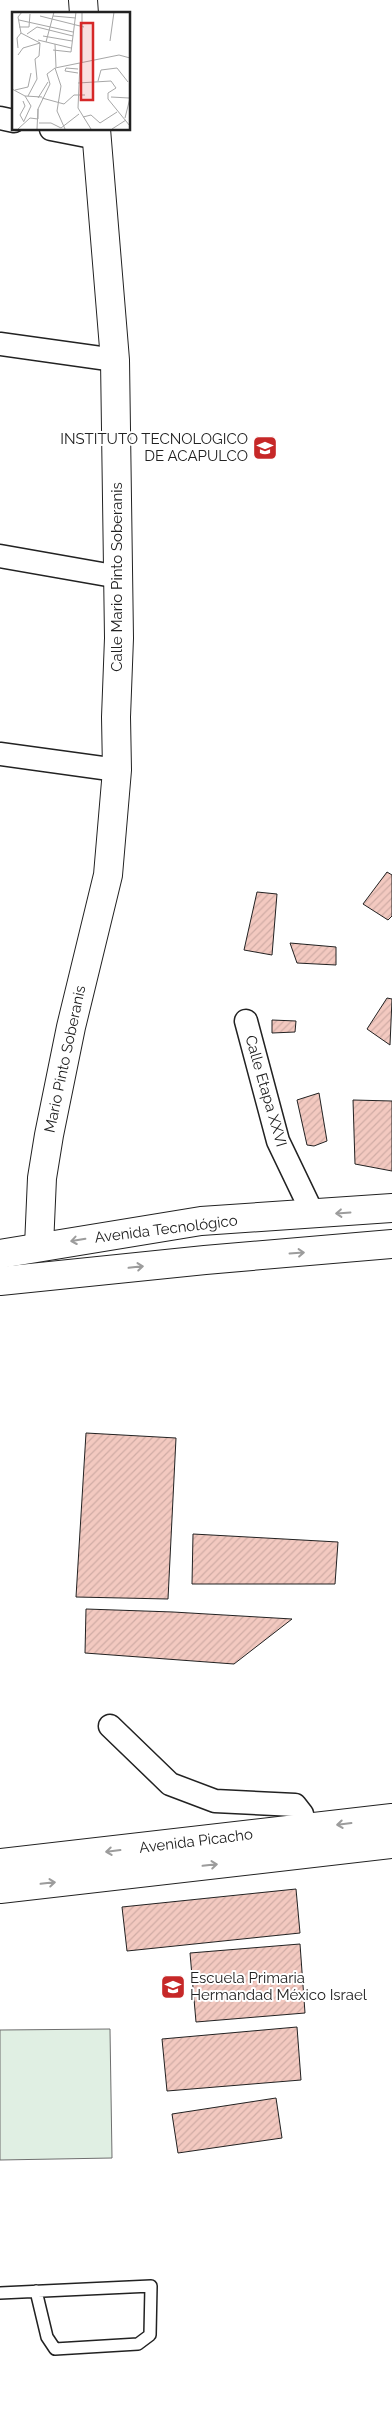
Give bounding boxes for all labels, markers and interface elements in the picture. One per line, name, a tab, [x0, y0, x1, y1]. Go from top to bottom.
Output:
inset map	[12, 12, 130, 130]
place label: INSTITUTO TECNOLOGICO DE ACAPULCO	[60, 430, 248, 465]
school or university icon: INSTITUTO TECNOLOGICO DE ACAPULCO	[252, 435, 278, 461]
street label: Calle Mario Pinto Soberanis	[108, 482, 126, 672]
street label: Mario Pinto Soberanis	[41, 984, 89, 1134]
street label: Calle Etapa XXVI	[241, 1033, 291, 1149]
one-way arrow	[336, 1208, 352, 1217]
street label: Avenida Tecnológico	[93, 1211, 239, 1247]
one-way arrow	[70, 1235, 86, 1245]
one-way arrow	[289, 1248, 305, 1257]
one-way arrow	[127, 1262, 143, 1272]
one-way arrow	[336, 1819, 352, 1829]
street label: Avenida Picacho	[138, 1825, 254, 1857]
one-way arrow	[105, 1846, 121, 1856]
one-way arrow	[202, 1860, 218, 1870]
one-way arrow	[40, 1878, 56, 1888]
place label: Escuela Primaria Hermandad México Israel	[190, 1969, 368, 2004]
school or university icon: Escuela Primaria Hermandad México Israel	[160, 1974, 186, 2000]

